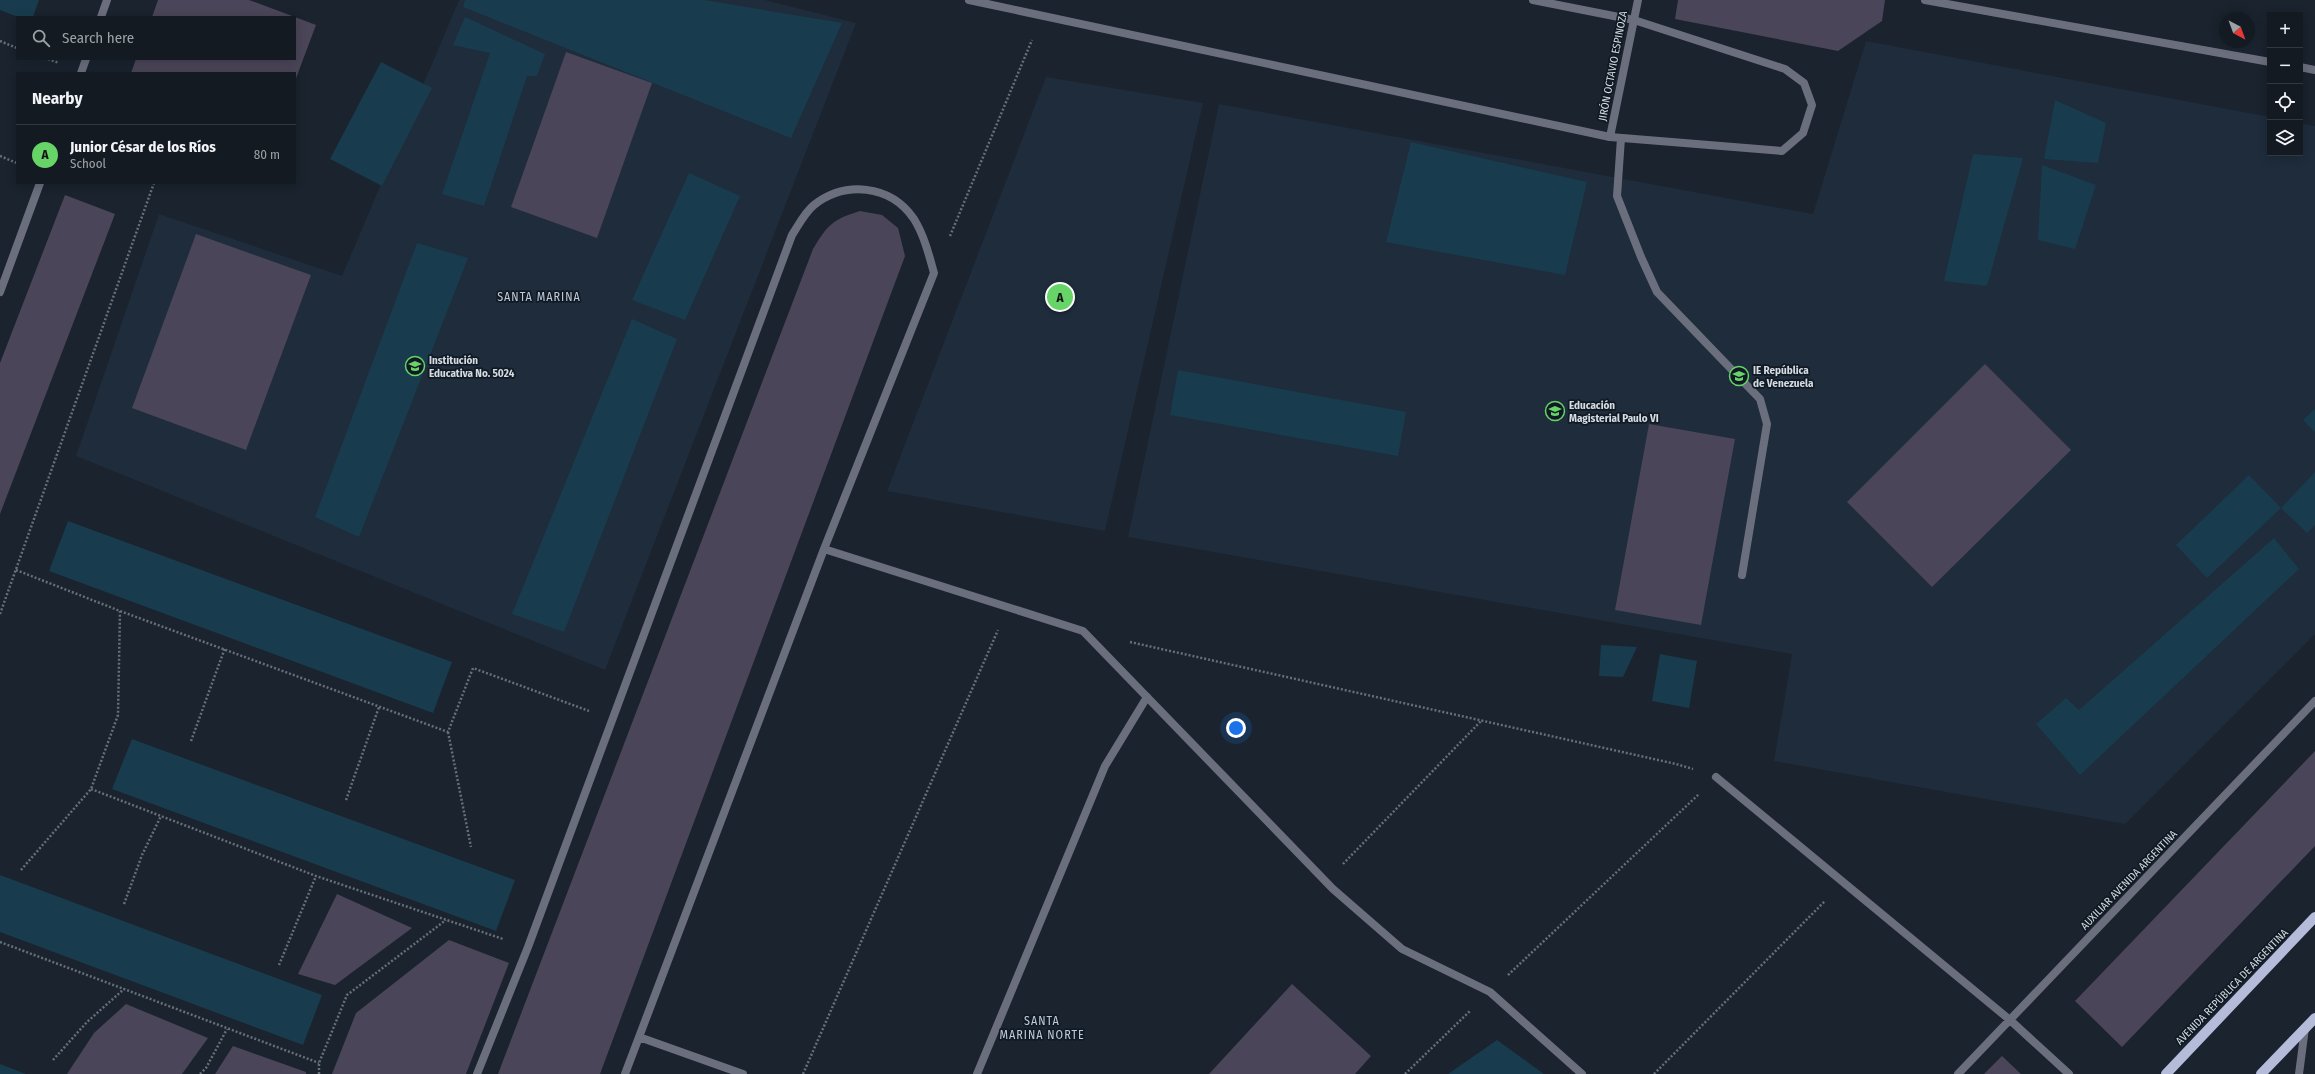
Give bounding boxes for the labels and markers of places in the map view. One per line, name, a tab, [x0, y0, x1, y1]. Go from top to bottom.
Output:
pin: A	[1047, 282, 1073, 312]
place label: Institución Educativa No. 5024	[429, 354, 515, 380]
school or university icon: Institución Educativa No. 5024	[404, 355, 426, 377]
place label: IE República de Venezuela	[1753, 364, 1814, 390]
school or university icon: IE República de Venezuela	[1728, 365, 1750, 387]
place label: Educación Magisterial Paulo VI	[1569, 399, 1659, 425]
school or university icon: Educación Magisterial Paulo VI	[1544, 400, 1566, 422]

